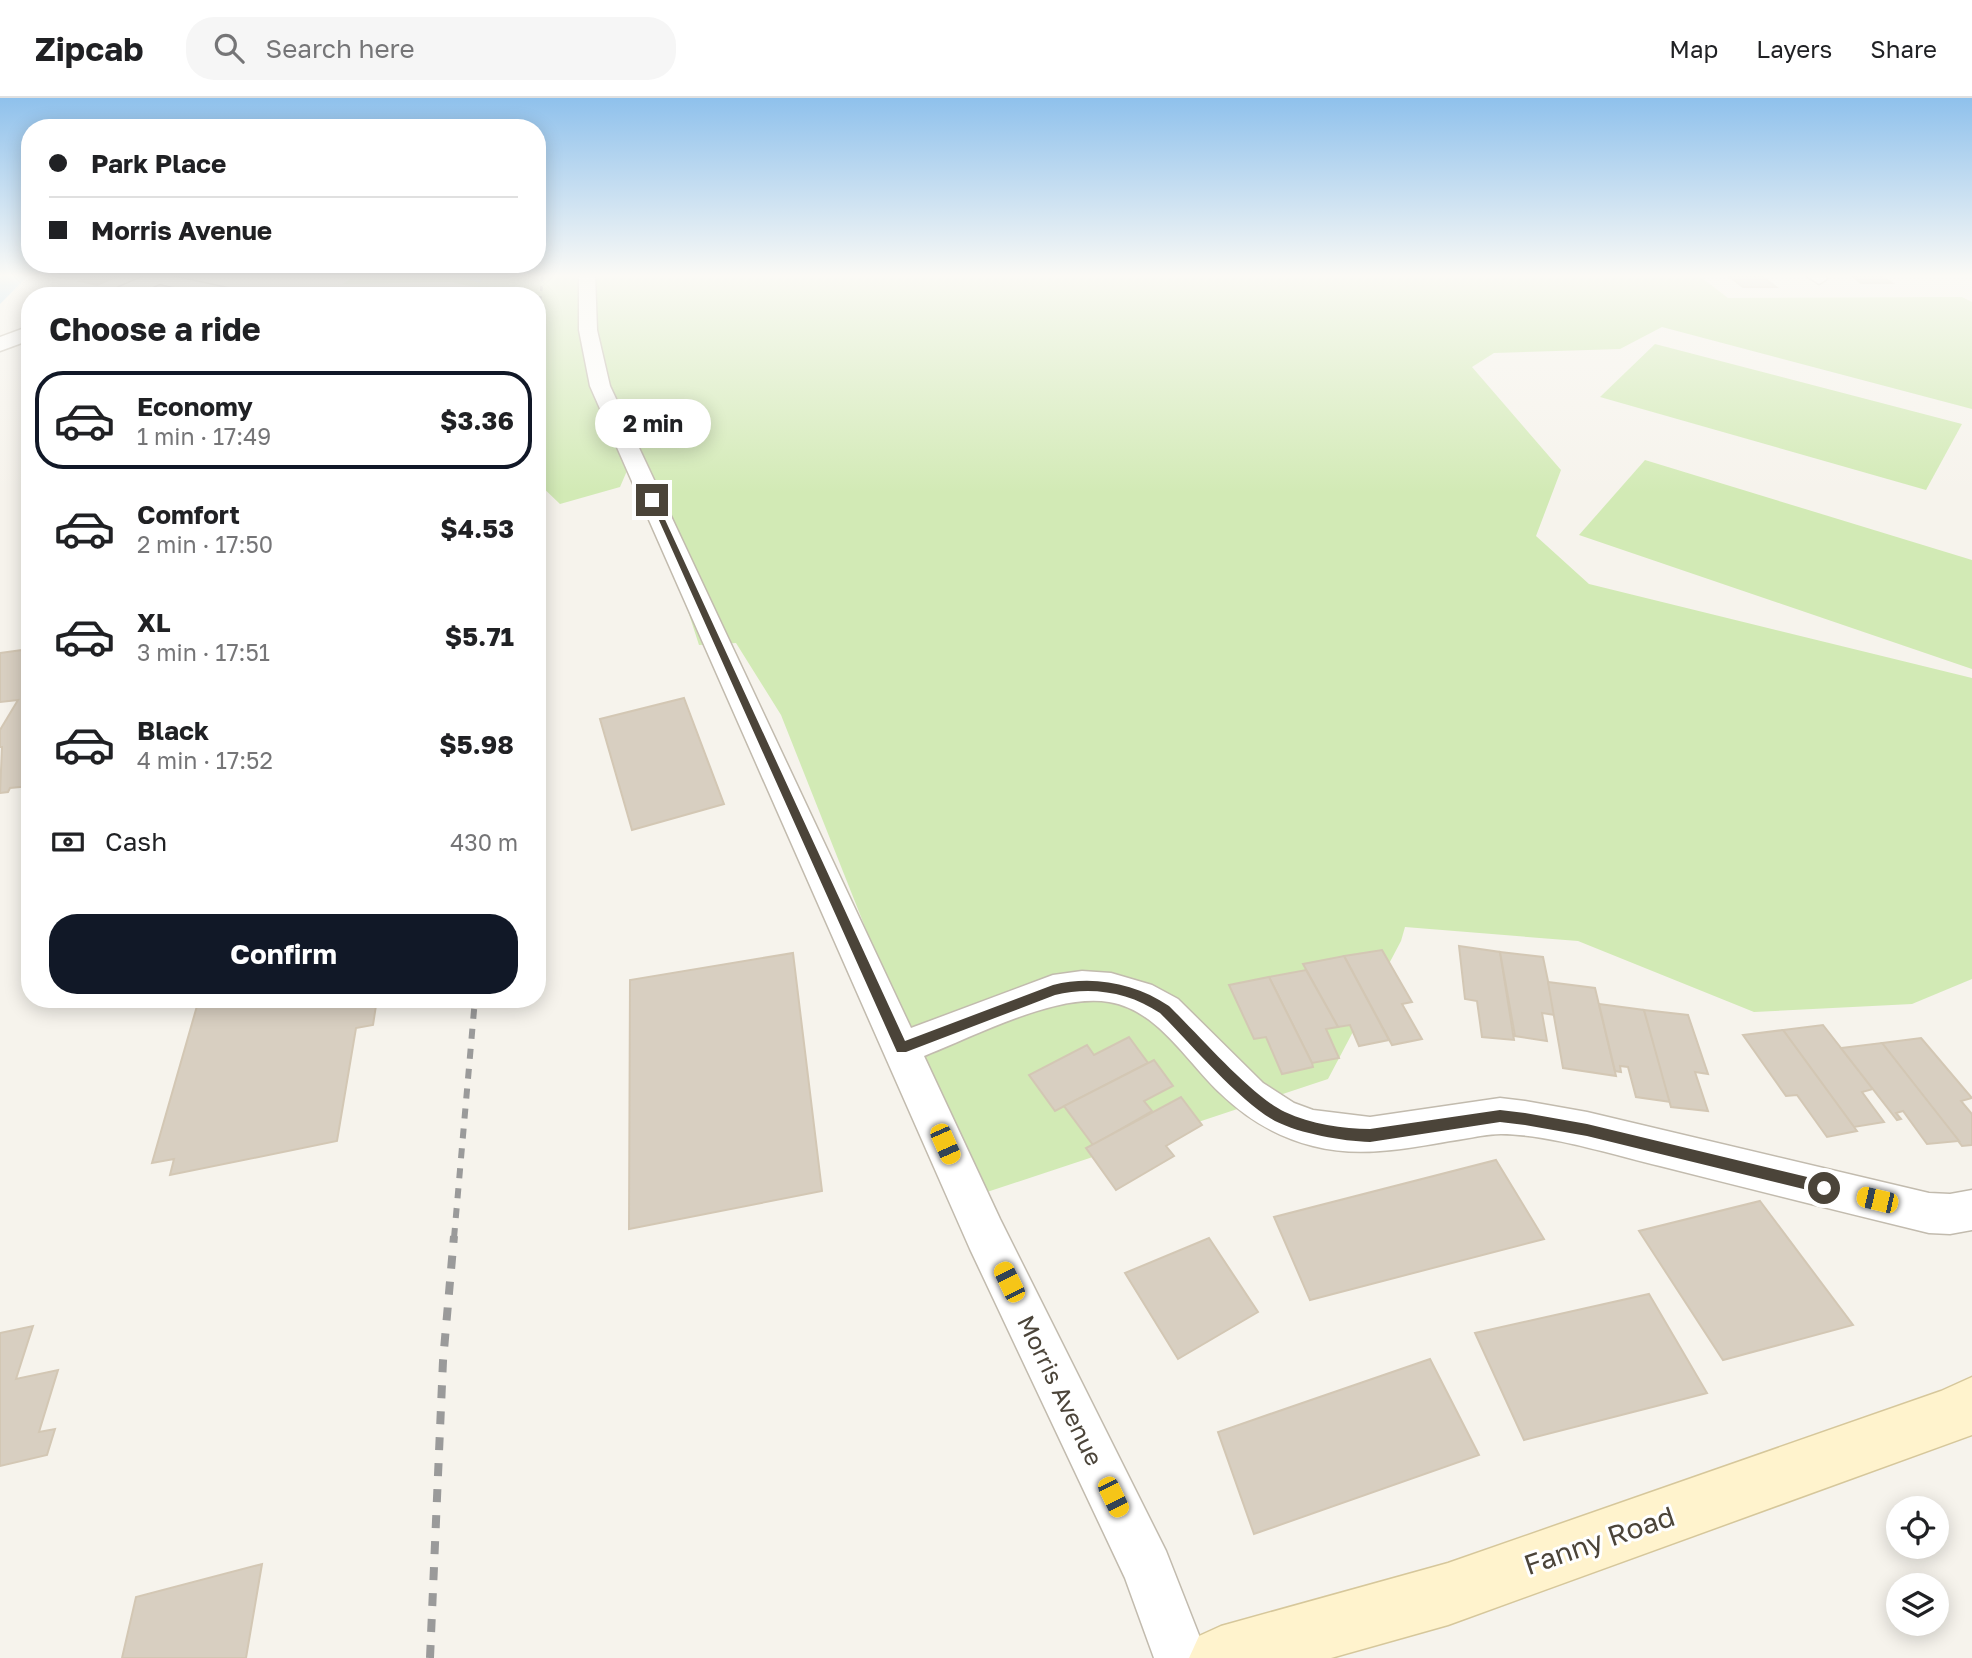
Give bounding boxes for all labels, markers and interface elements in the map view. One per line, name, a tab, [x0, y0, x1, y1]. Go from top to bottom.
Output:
search box	[186, 17, 676, 80]
text: Zipcab	[35, 29, 144, 68]
icon: search	[210, 29, 248, 67]
text: Search here	[266, 33, 415, 64]
text: Map	[1669, 34, 1718, 63]
text: Layers	[1756, 34, 1832, 63]
text: Share	[1870, 34, 1937, 63]
text: Park Place	[91, 148, 226, 179]
text: Morris Avenue	[91, 215, 272, 246]
text: Choose a ride	[49, 310, 261, 348]
icon: car	[53, 389, 116, 452]
text: Economy	[137, 391, 253, 422]
callout: 2 min	[594, 398, 710, 448]
text: $3.36	[440, 405, 514, 436]
text: 2 min	[623, 409, 683, 437]
text: 1 min · 17:49	[137, 422, 271, 450]
route end	[636, 484, 668, 516]
icon: car	[53, 497, 116, 560]
text: Comfort	[137, 499, 240, 530]
text: $4.53	[440, 513, 514, 544]
text: 2 min · 17:50	[137, 530, 273, 558]
icon: car	[53, 605, 116, 668]
text: XL	[137, 607, 171, 638]
text: $5.71	[445, 621, 514, 652]
text: 3 min · 17:51	[137, 638, 270, 666]
icon: car	[53, 713, 116, 776]
text: Black	[137, 715, 209, 746]
text: $5.98	[439, 729, 514, 760]
text: 4 min · 17:52	[137, 746, 273, 774]
icon: cash	[49, 823, 87, 861]
text: Cash	[105, 826, 167, 857]
text: 430 m	[450, 828, 518, 856]
button: Confirm	[49, 914, 518, 994]
car	[927, 1121, 964, 1167]
route start	[1808, 1172, 1840, 1204]
car	[1855, 1185, 1900, 1215]
car	[991, 1259, 1028, 1305]
street label: Morris Avenue	[1012, 1310, 1110, 1470]
car	[1095, 1474, 1132, 1520]
map controls	[1886, 1496, 1949, 1636]
button: locate	[1886, 1496, 1949, 1559]
street label: Fanny Road	[1519, 1499, 1679, 1581]
button: layers	[1886, 1573, 1949, 1636]

